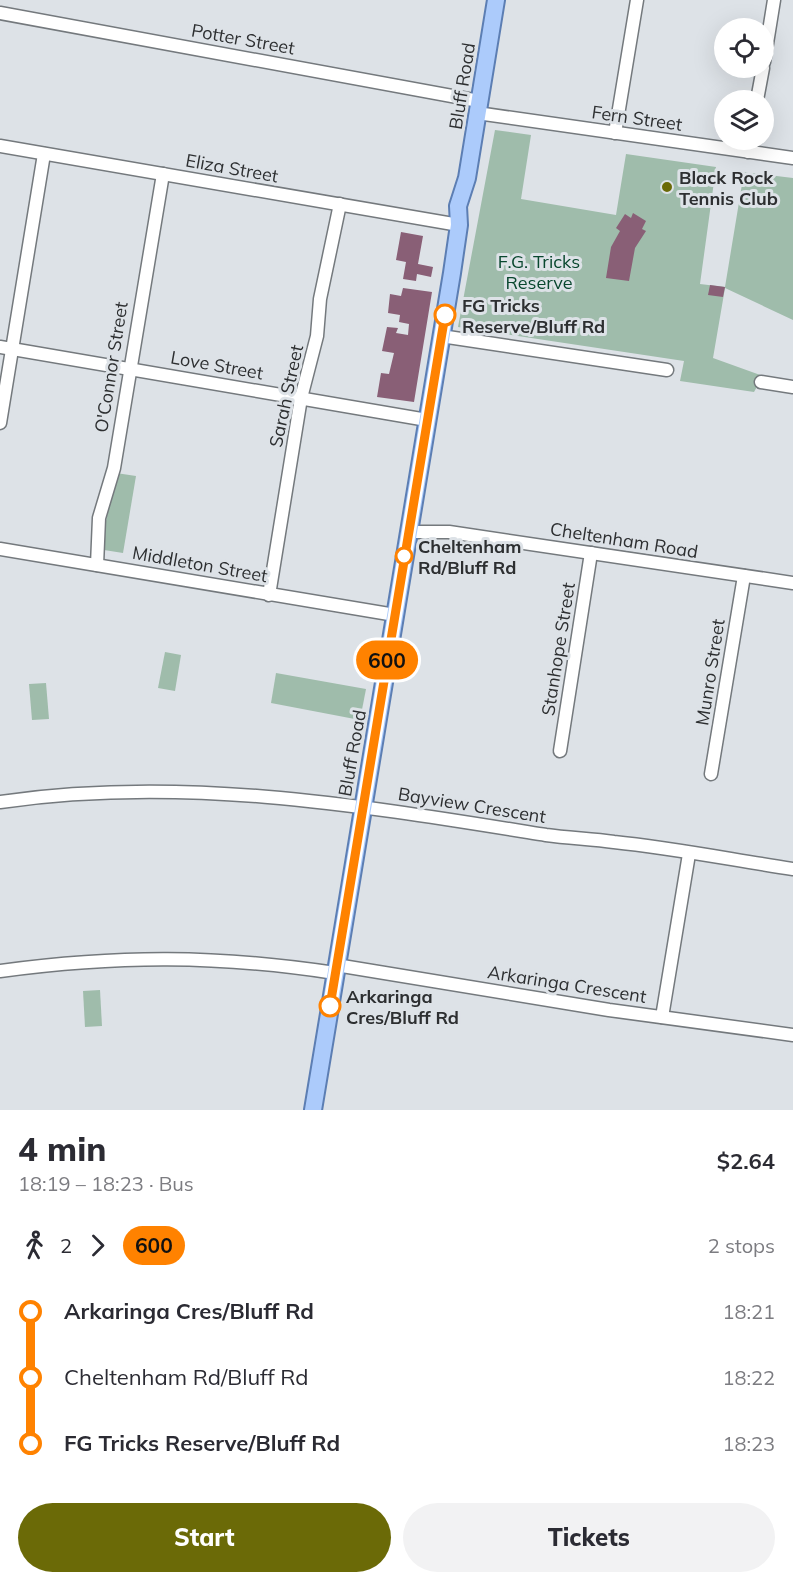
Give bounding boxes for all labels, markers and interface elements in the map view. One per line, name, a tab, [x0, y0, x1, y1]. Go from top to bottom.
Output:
map controls	[714, 18, 774, 150]
button: locate	[714, 18, 774, 78]
street label: Potter Street	[190, 19, 296, 59]
street label: Bluff Road	[444, 41, 480, 131]
button: layers	[714, 90, 774, 150]
street label: Fern Street	[590, 100, 684, 136]
street label: Eliza Street	[184, 149, 280, 187]
place label: Black Rock Tennis Club	[679, 166, 778, 210]
marker: Black Rock Tennis Club	[660, 180, 674, 194]
park label: F.G. Tricks Reserve	[498, 250, 580, 294]
place label: FG Tricks Reserve/Bluff Rd	[462, 294, 605, 338]
street label: O'Connor Street	[89, 300, 133, 434]
marker: FG Tricks Reserve/Bluff Rd	[434, 304, 456, 326]
street label: Sarah Street	[264, 343, 308, 449]
street label: Love Street	[169, 346, 265, 384]
street label: Cheltenham Road	[548, 517, 700, 563]
place label: Cheltenham Rd/Bluff Rd	[418, 535, 521, 579]
street label: Middleton Street	[131, 541, 269, 587]
marker: Cheltenham Rd/Bluff Rd	[395, 547, 413, 565]
street label: Stanhope Street	[536, 581, 580, 717]
street label: Munro Street	[690, 617, 730, 727]
line badge: 600	[352, 640, 422, 680]
text: 600	[368, 647, 406, 673]
street label: Bluff Road	[333, 708, 371, 798]
street label: Bayview Crescent	[396, 782, 548, 828]
street label: Arkaringa Crescent	[486, 960, 648, 1008]
place label: Arkaringa Cres/Bluff Rd	[346, 985, 459, 1029]
marker: Arkaringa Cres/Bluff Rd	[319, 995, 341, 1017]
text: 4 min	[18, 1128, 106, 1169]
text: $2.64	[717, 1147, 775, 1175]
text: 18:19 – 18:23 · Bus	[18, 1171, 194, 1196]
icon: walk	[18, 1229, 51, 1262]
icon: forward	[81, 1229, 114, 1262]
text: 600	[135, 1232, 173, 1258]
text: 2	[60, 1233, 72, 1258]
text: 2 stops	[708, 1233, 775, 1258]
text: Arkaringa Cres/Bluff Rd	[64, 1297, 314, 1325]
text: 18:21	[722, 1299, 775, 1324]
text: Cheltenham Rd/Bluff Rd	[64, 1363, 309, 1391]
text: 18:22	[722, 1365, 775, 1390]
text: FG Tricks Reserve/Bluff Rd	[64, 1429, 340, 1457]
text: 18:23	[722, 1431, 775, 1456]
button: Start	[18, 1503, 391, 1572]
button: Tickets	[403, 1503, 775, 1572]

